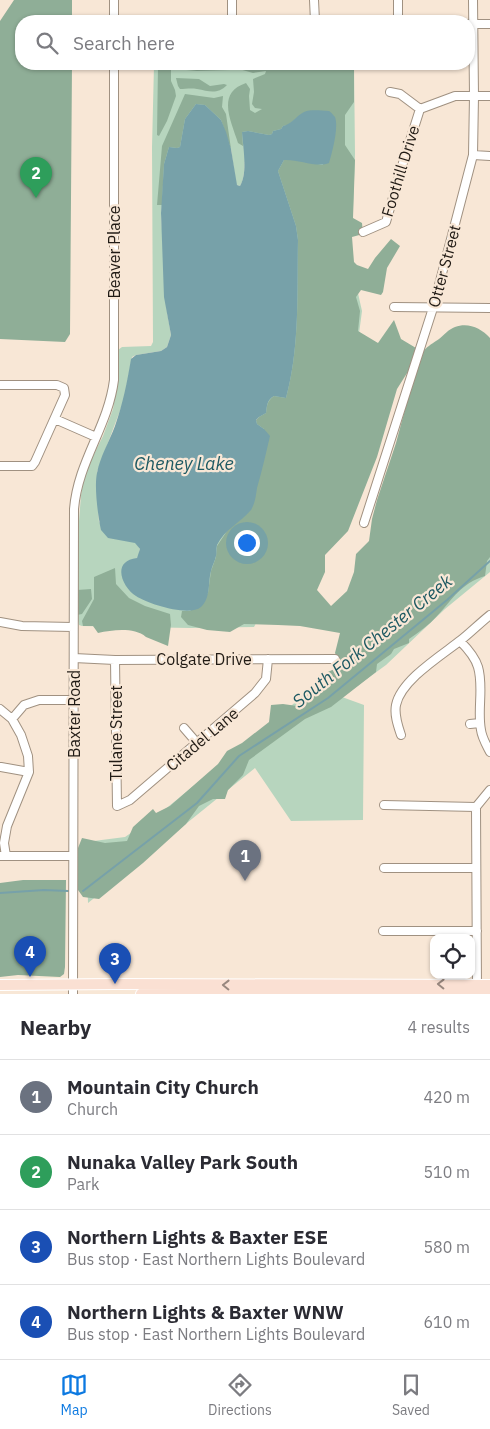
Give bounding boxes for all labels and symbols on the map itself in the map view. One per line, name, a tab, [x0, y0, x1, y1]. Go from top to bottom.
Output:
street label: Foothill Drive	[377, 123, 423, 219]
pin: 2	[20, 157, 52, 198]
street label: Beaver Place	[104, 205, 124, 299]
street label: Otter Street	[423, 223, 465, 309]
water label: Cheney Lake	[134, 452, 234, 475]
your location	[234, 530, 260, 556]
water label: South Fork Chester Creek	[287, 569, 457, 713]
street label: Colgate Drive	[156, 649, 252, 669]
street label: Baxter Road	[64, 670, 84, 758]
street label: Tulane Street	[106, 685, 126, 781]
street label: Citadel Lane	[162, 703, 243, 775]
pin: 1	[229, 840, 261, 881]
pin: 4	[14, 936, 46, 977]
pin: 3	[99, 943, 131, 984]
one-way arrow	[437, 979, 445, 989]
one-way arrow	[222, 980, 230, 990]

